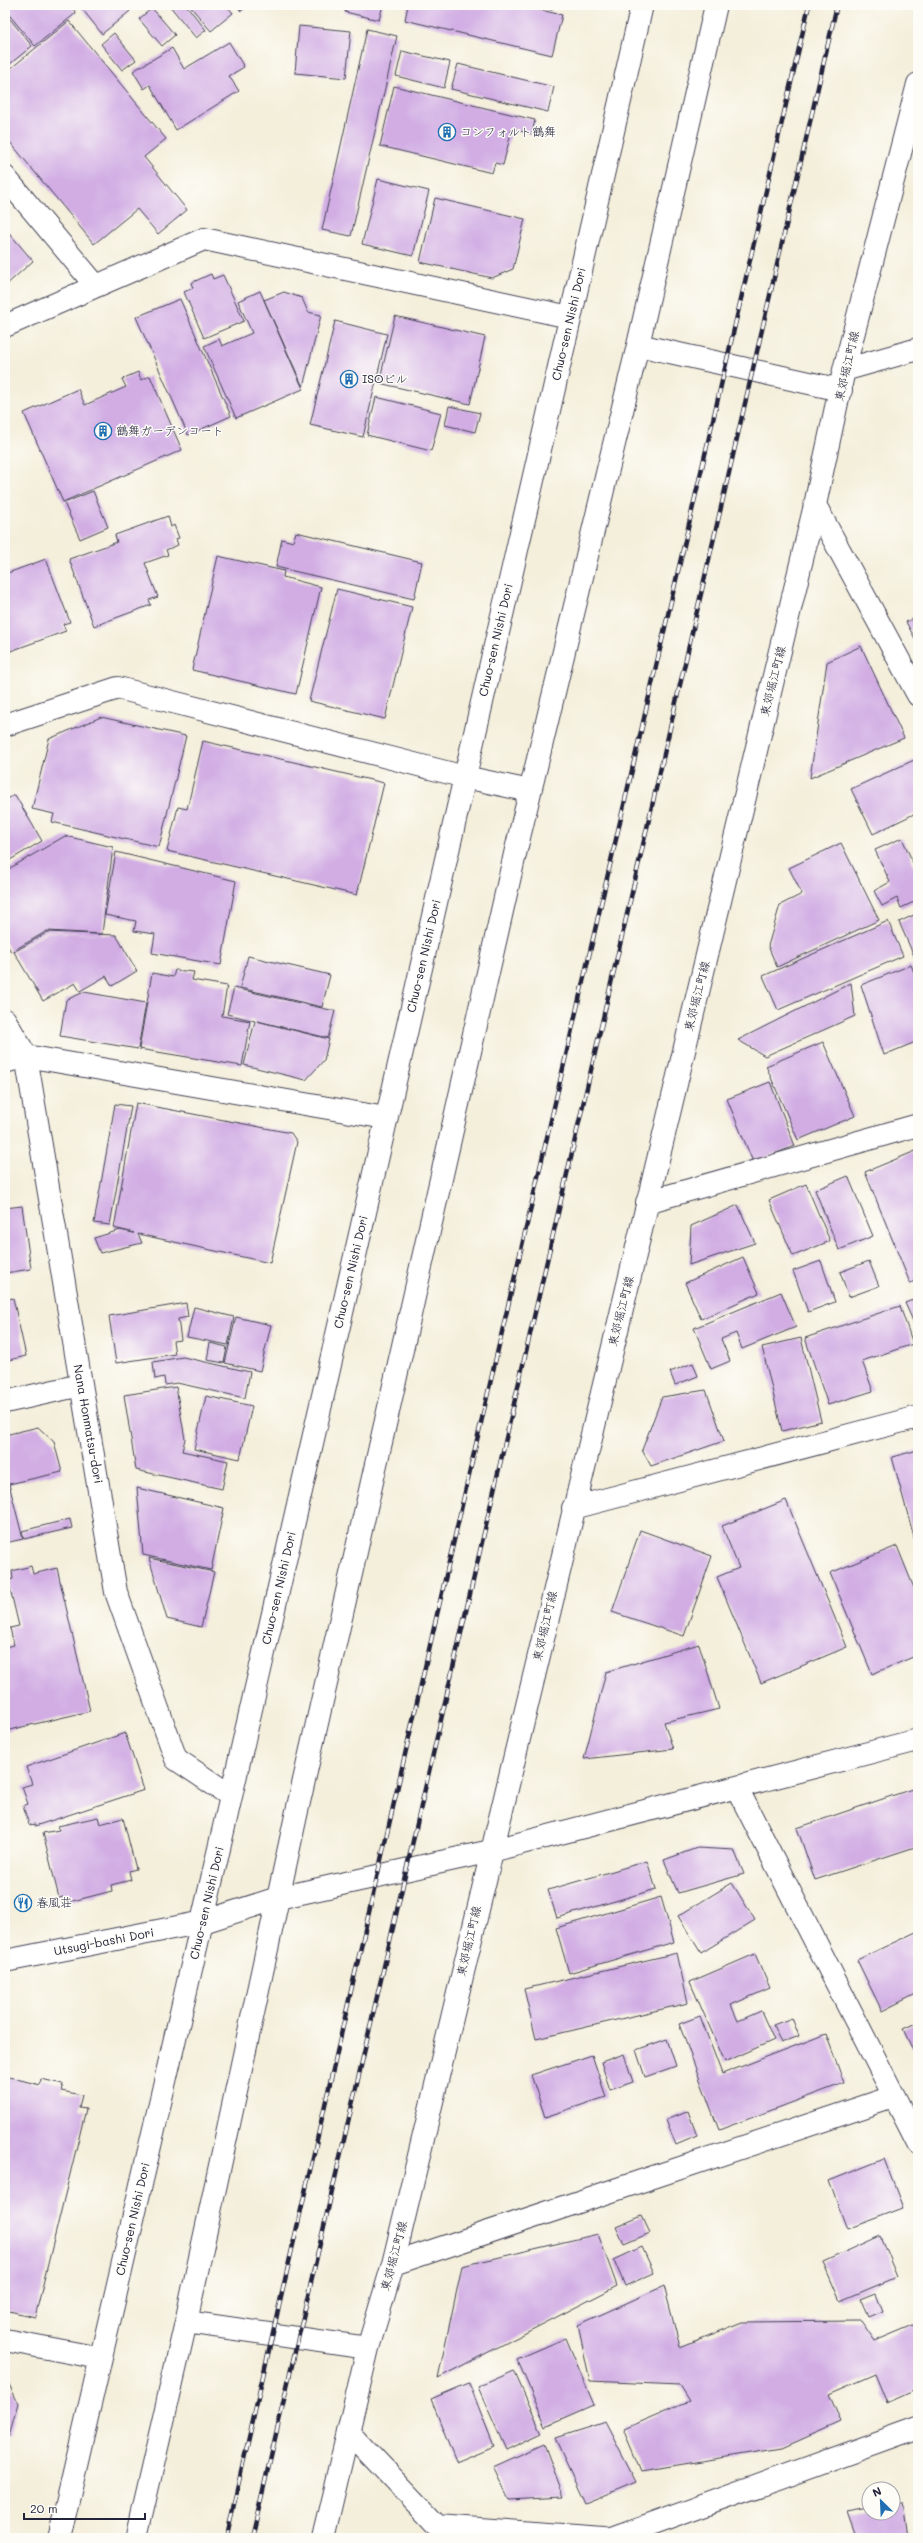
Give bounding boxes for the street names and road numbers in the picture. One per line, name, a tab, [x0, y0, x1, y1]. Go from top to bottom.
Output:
street label: Chuo-sen Nishi Dori	[547, 266, 589, 382]
street label: 東郊堀江町線	[830, 329, 862, 403]
street label: Chuo-sen Nishi Dori	[474, 582, 516, 698]
street label: 東郊堀江町線	[756, 644, 789, 718]
street label: Chuo-sen Nishi Dori	[402, 898, 444, 1014]
street label: 東郊堀江町線	[680, 959, 713, 1033]
street label: Chuo-sen Nishi Dori	[329, 1214, 371, 1330]
street label: 東郊堀江町線	[604, 1274, 637, 1348]
street label: Nana Honmatsu-dori	[71, 1363, 107, 1485]
street label: Chuo-sen Nishi Dori	[257, 1530, 299, 1646]
street label: 東郊堀江町線	[528, 1589, 560, 1663]
street label: Chuo-sen Nishi Dori	[185, 1845, 227, 1961]
street label: 東郊堀江町線	[452, 1904, 484, 1978]
street label: Utsugi-bashi Dori	[52, 1923, 155, 1959]
street label: Chuo-sen Nishi Dori	[111, 2161, 153, 2277]
street label: 東郊堀江町線	[376, 2219, 410, 2293]

